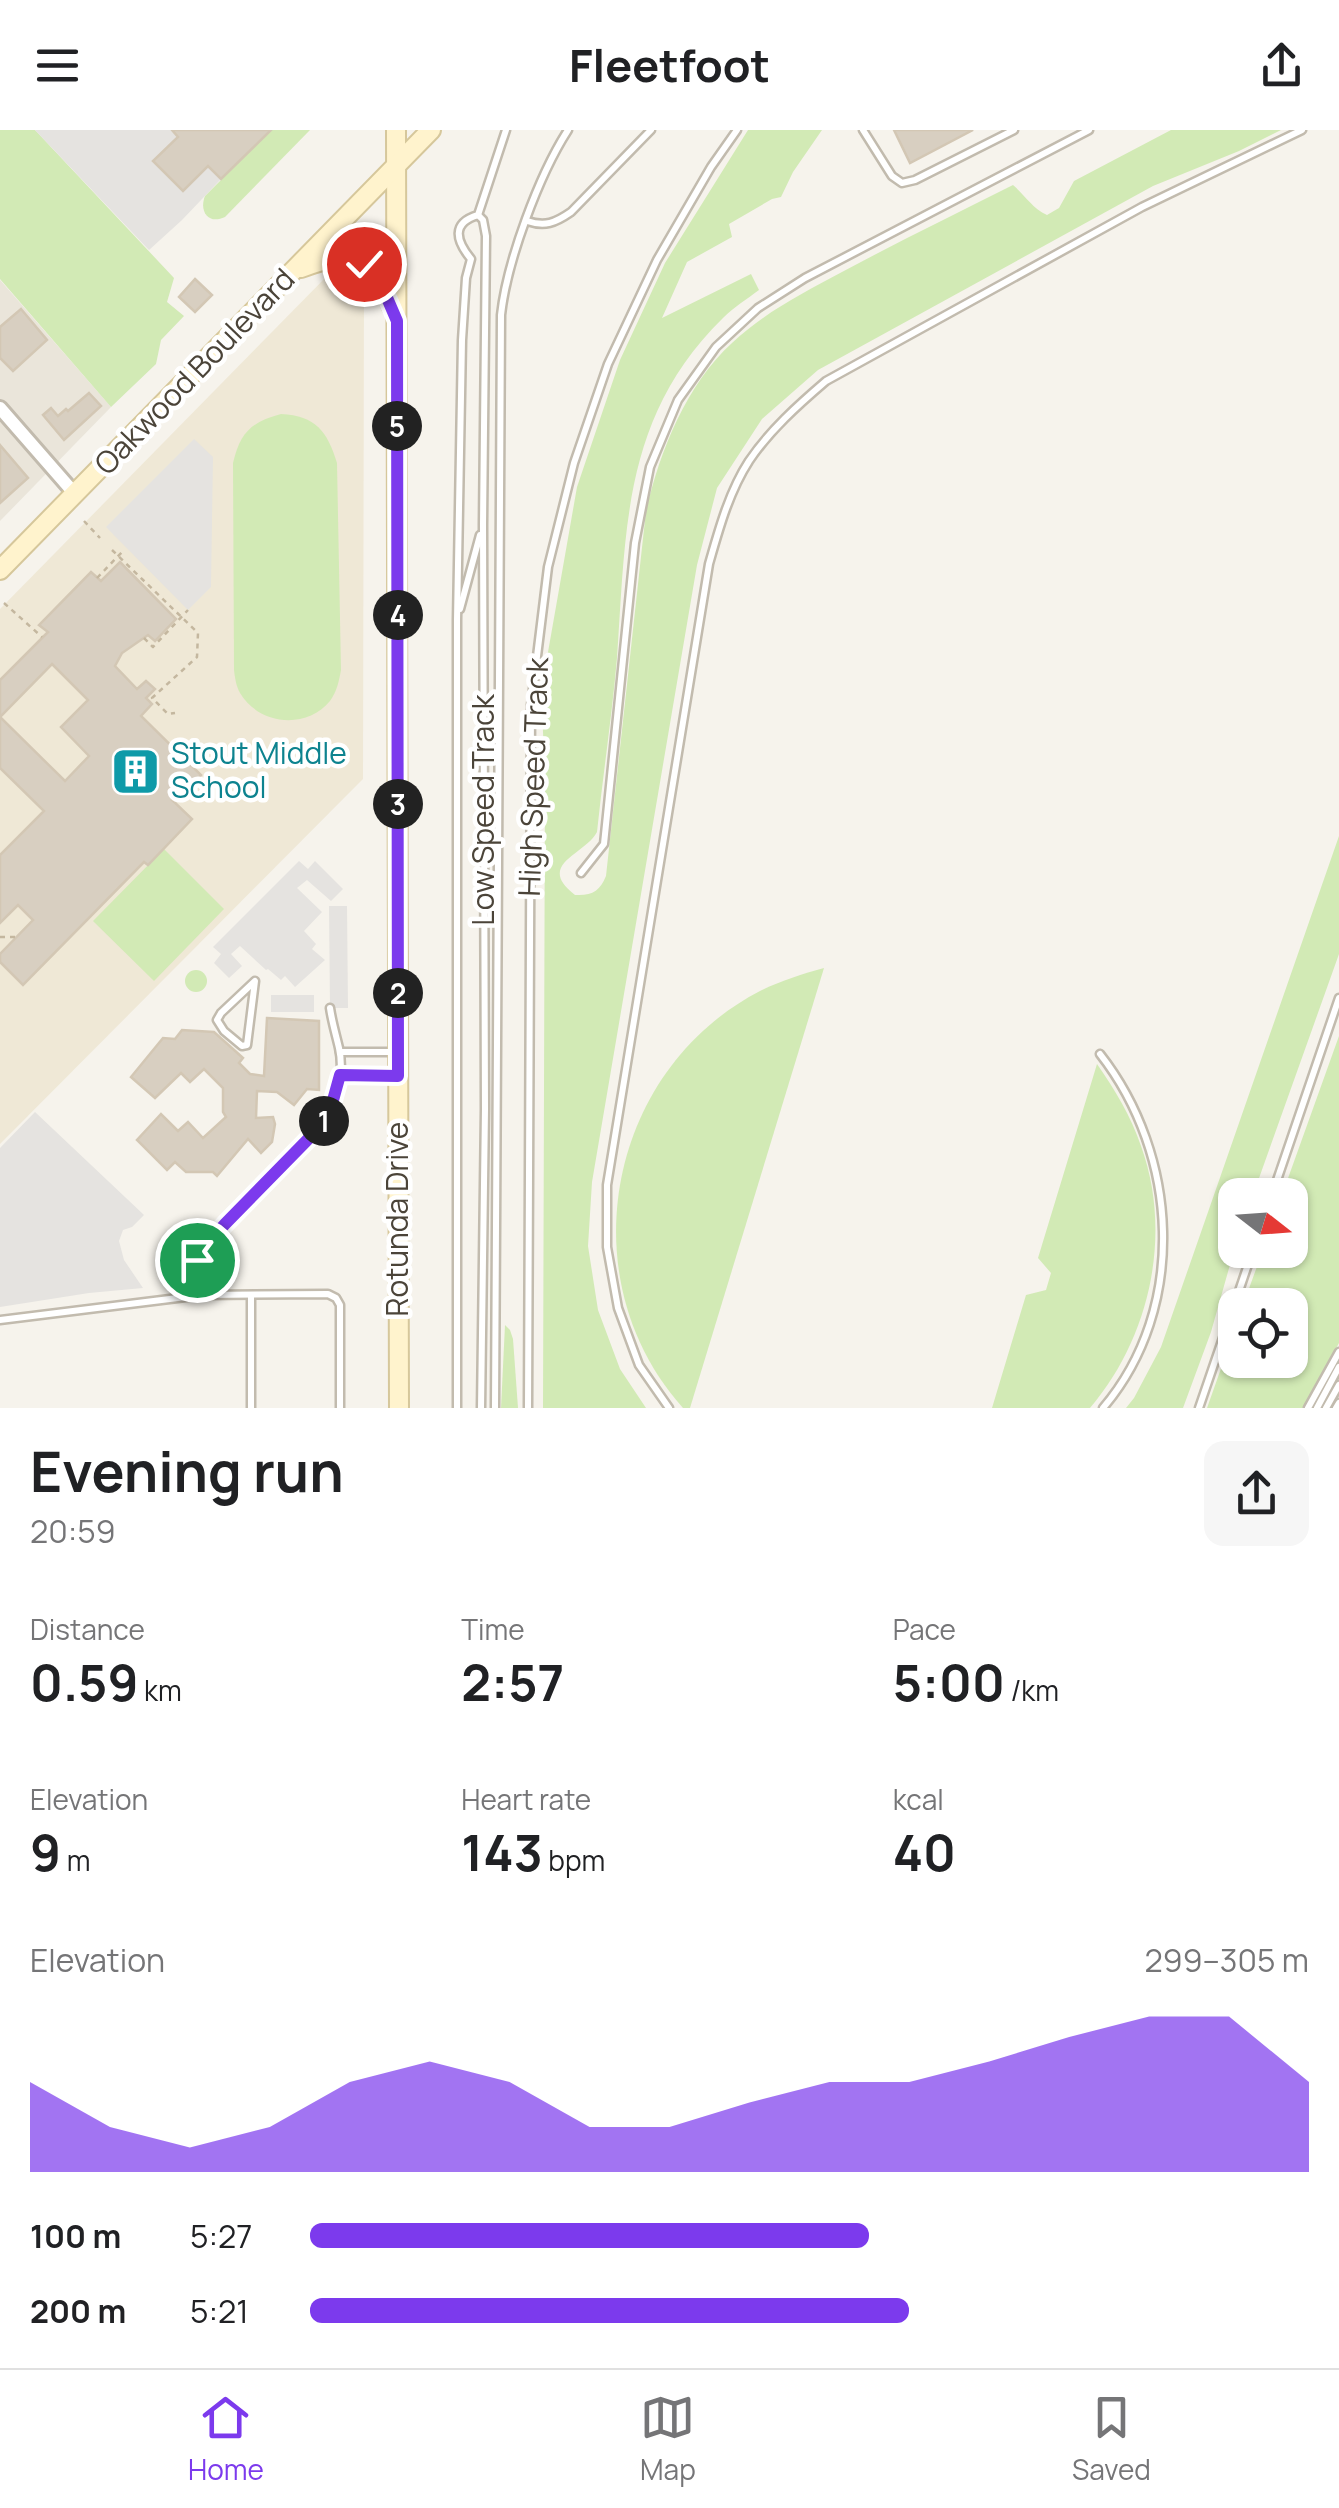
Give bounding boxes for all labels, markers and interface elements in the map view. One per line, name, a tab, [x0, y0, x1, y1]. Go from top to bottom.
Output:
text: Fleetfoot	[569, 34, 770, 96]
icon: menu	[30, 38, 85, 93]
icon: share	[1254, 38, 1309, 93]
pin	[322, 222, 407, 307]
icon: check	[337, 237, 392, 292]
street label: Oakwood Boulevard	[85, 259, 303, 483]
pin: 5	[372, 401, 422, 451]
text: 5	[389, 407, 405, 445]
pin: 4	[373, 590, 423, 640]
text: 4	[389, 596, 407, 634]
street label: High Speed Track	[508, 656, 557, 897]
street label: Low Speed Track	[462, 693, 503, 926]
place label: Stout Middle School	[171, 732, 347, 807]
building icon: Stout Middle School	[110, 745, 162, 797]
pin: 3	[373, 779, 423, 829]
text: 3	[390, 785, 406, 823]
pin: 2	[373, 968, 423, 1018]
text: 2	[390, 974, 406, 1012]
pin: 1	[299, 1096, 349, 1146]
text: 1	[318, 1102, 330, 1140]
street label: Rotunda Drive	[376, 1122, 417, 1316]
north arrow	[1218, 1178, 1308, 1268]
map controls	[1218, 1178, 1308, 1378]
pin	[155, 1218, 240, 1303]
icon: arrive	[170, 1233, 225, 1288]
button: locate	[1218, 1288, 1308, 1378]
text: Evening run	[30, 1433, 344, 1509]
button: share	[1204, 1441, 1309, 1546]
text: 20:59	[30, 1509, 116, 1553]
text: Distance	[30, 1610, 145, 1648]
text: Time	[461, 1610, 525, 1648]
text: Pace	[893, 1610, 956, 1648]
text: 0.59	[30, 1648, 138, 1716]
text: 2:57	[461, 1648, 564, 1716]
text: 5:00	[893, 1648, 1005, 1716]
text: km	[138, 1671, 182, 1709]
text: /km	[1005, 1671, 1059, 1709]
text: Elevation	[30, 1780, 148, 1818]
text: Heart rate	[461, 1780, 591, 1818]
text: kcal	[893, 1780, 944, 1818]
text: 9	[30, 1818, 61, 1886]
text: 143	[461, 1818, 543, 1886]
text: 40	[893, 1818, 956, 1886]
text: m	[61, 1841, 90, 1879]
text: bpm	[543, 1841, 605, 1879]
text: Elevation	[30, 1938, 165, 1982]
text: 299–305 m	[1145, 1938, 1309, 1982]
text: 100 m	[30, 2214, 121, 2258]
text: 5:27	[190, 2214, 252, 2258]
text: 200 m	[30, 2289, 126, 2333]
text: 5:21	[190, 2289, 249, 2333]
tab: Home	[188, 2390, 264, 2488]
tab: Map	[640, 2390, 696, 2488]
tab: Saved	[1072, 2390, 1151, 2488]

